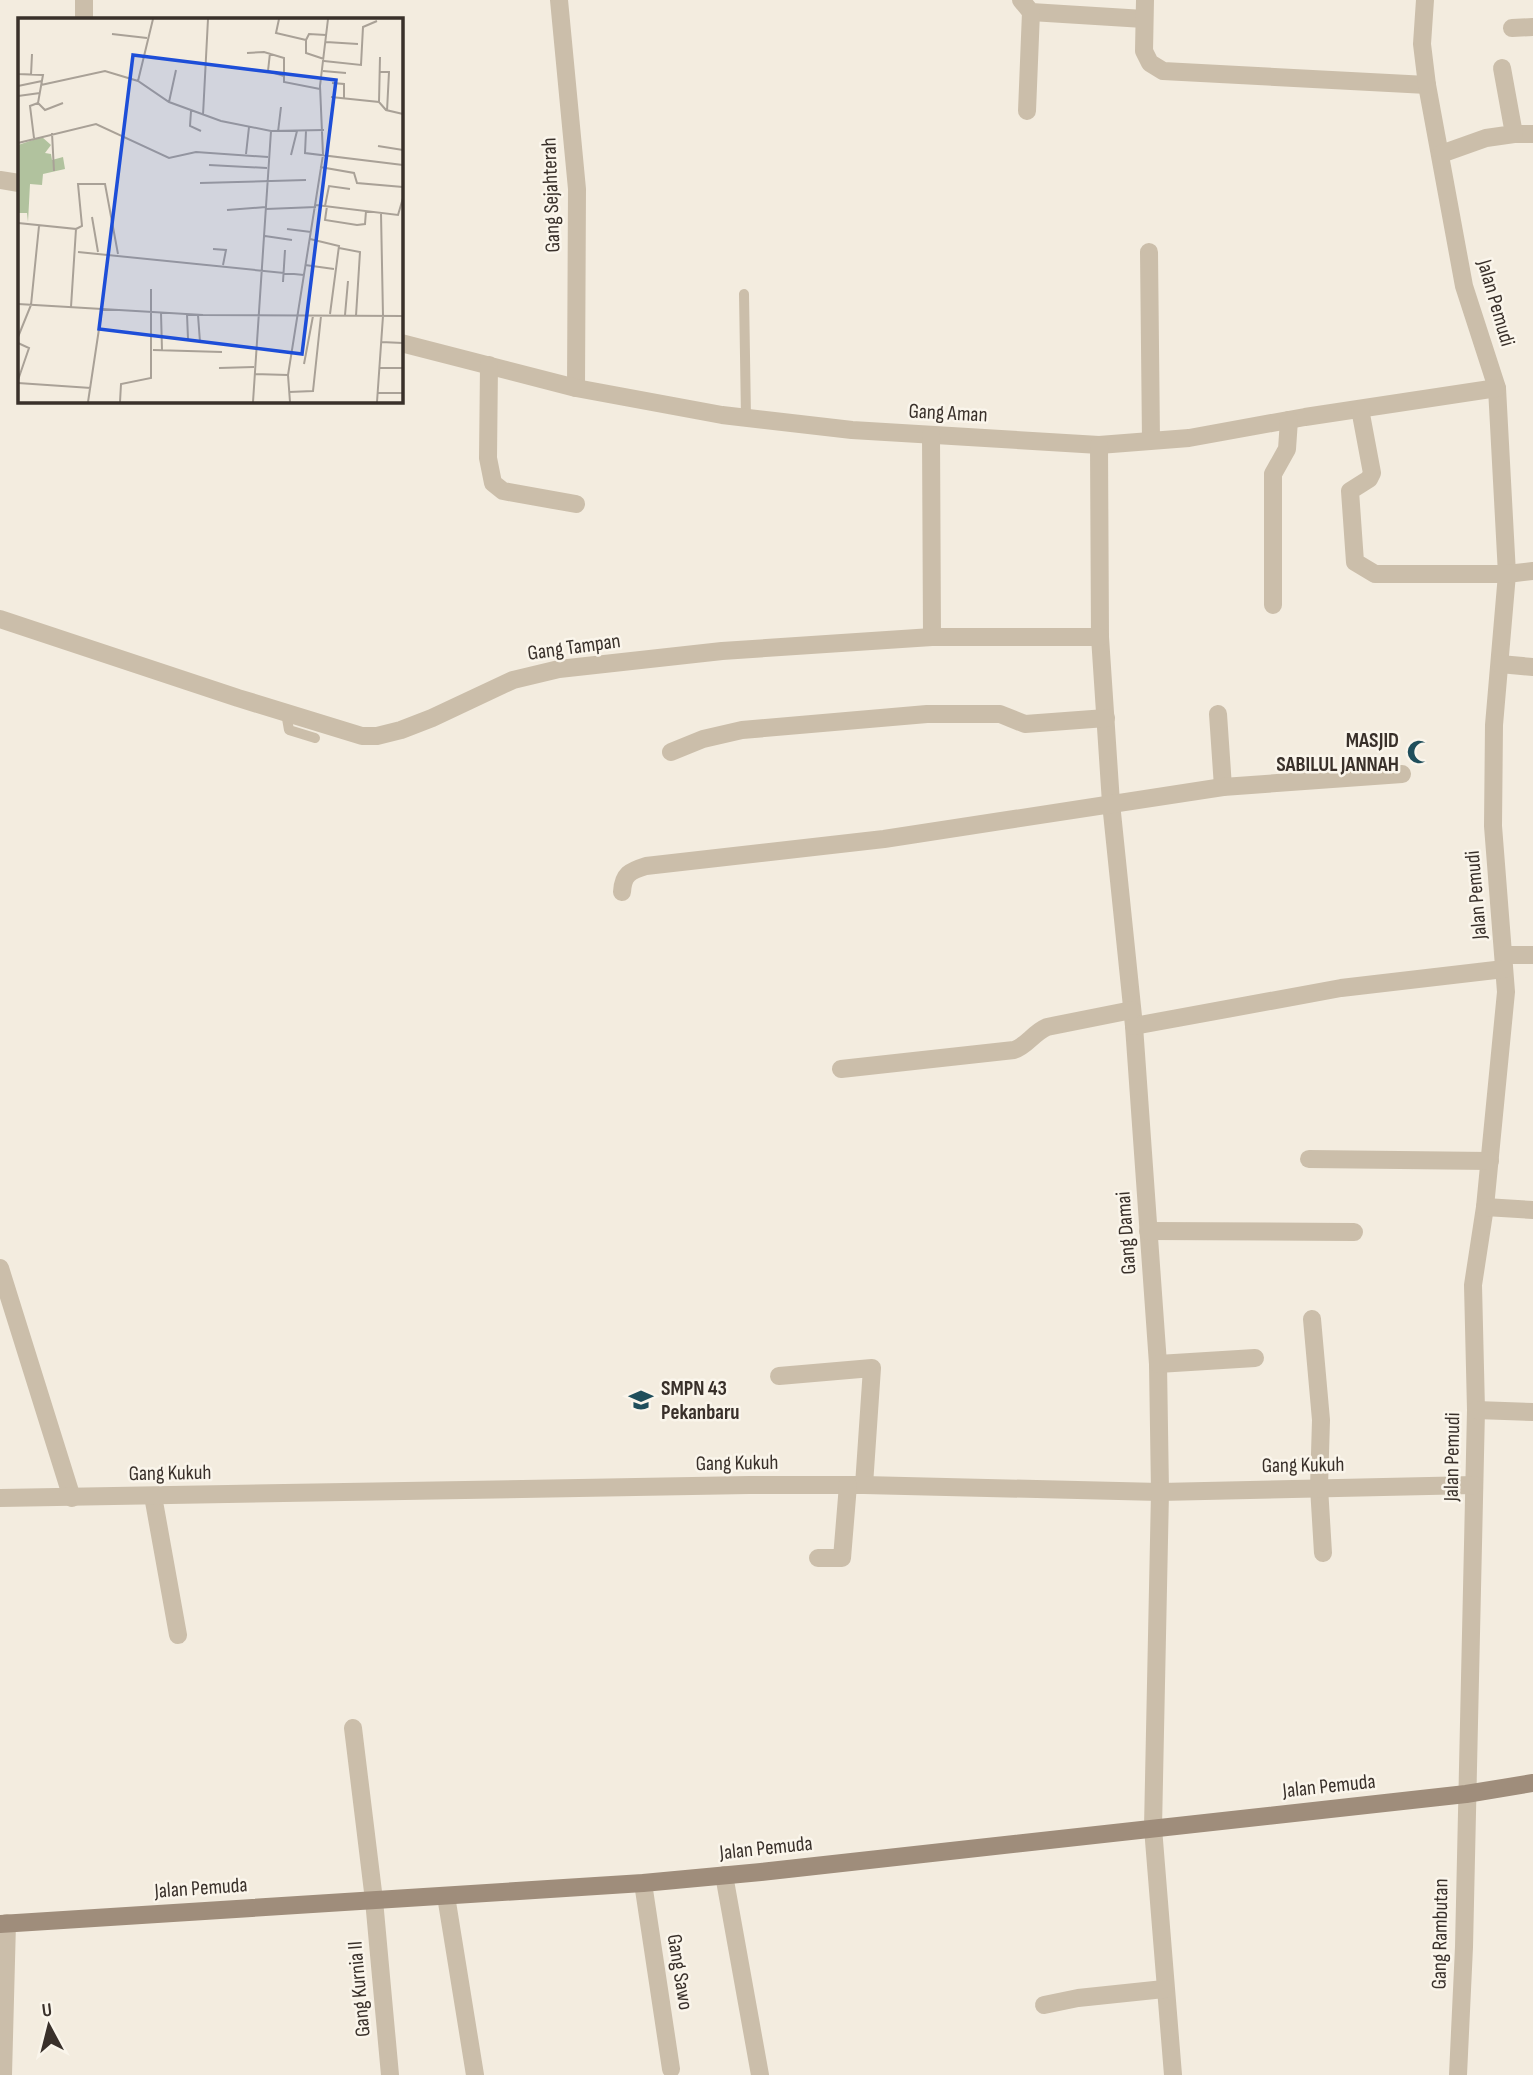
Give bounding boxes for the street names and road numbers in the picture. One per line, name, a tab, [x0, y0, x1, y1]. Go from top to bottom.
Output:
street label: Gang Sejahterah	[537, 137, 565, 253]
street label: Jalan Pemudi	[1471, 256, 1520, 349]
street label: Gang Aman	[908, 398, 988, 428]
street label: Gang Tampan	[526, 628, 622, 666]
street label: Jalan Pemudi	[1460, 850, 1492, 941]
street label: Gang Damai	[1111, 1191, 1141, 1275]
street label: Jalan Pemudi	[1439, 1412, 1465, 1503]
street label: Gang Kukuh	[695, 1450, 779, 1476]
street label: Gang Kukuh	[1261, 1452, 1345, 1478]
street label: Gang Kukuh	[128, 1460, 212, 1486]
street label: Jalan Pemuda	[1280, 1769, 1377, 1803]
street label: Jalan Pemuda	[717, 1831, 814, 1865]
street label: Jalan Pemuda	[153, 1872, 248, 1904]
street label: Gang Rambutan	[1427, 1878, 1453, 1990]
street label: Gang Sawo	[662, 1932, 698, 2012]
street label: Gang Kurnia II	[342, 1940, 376, 2038]

